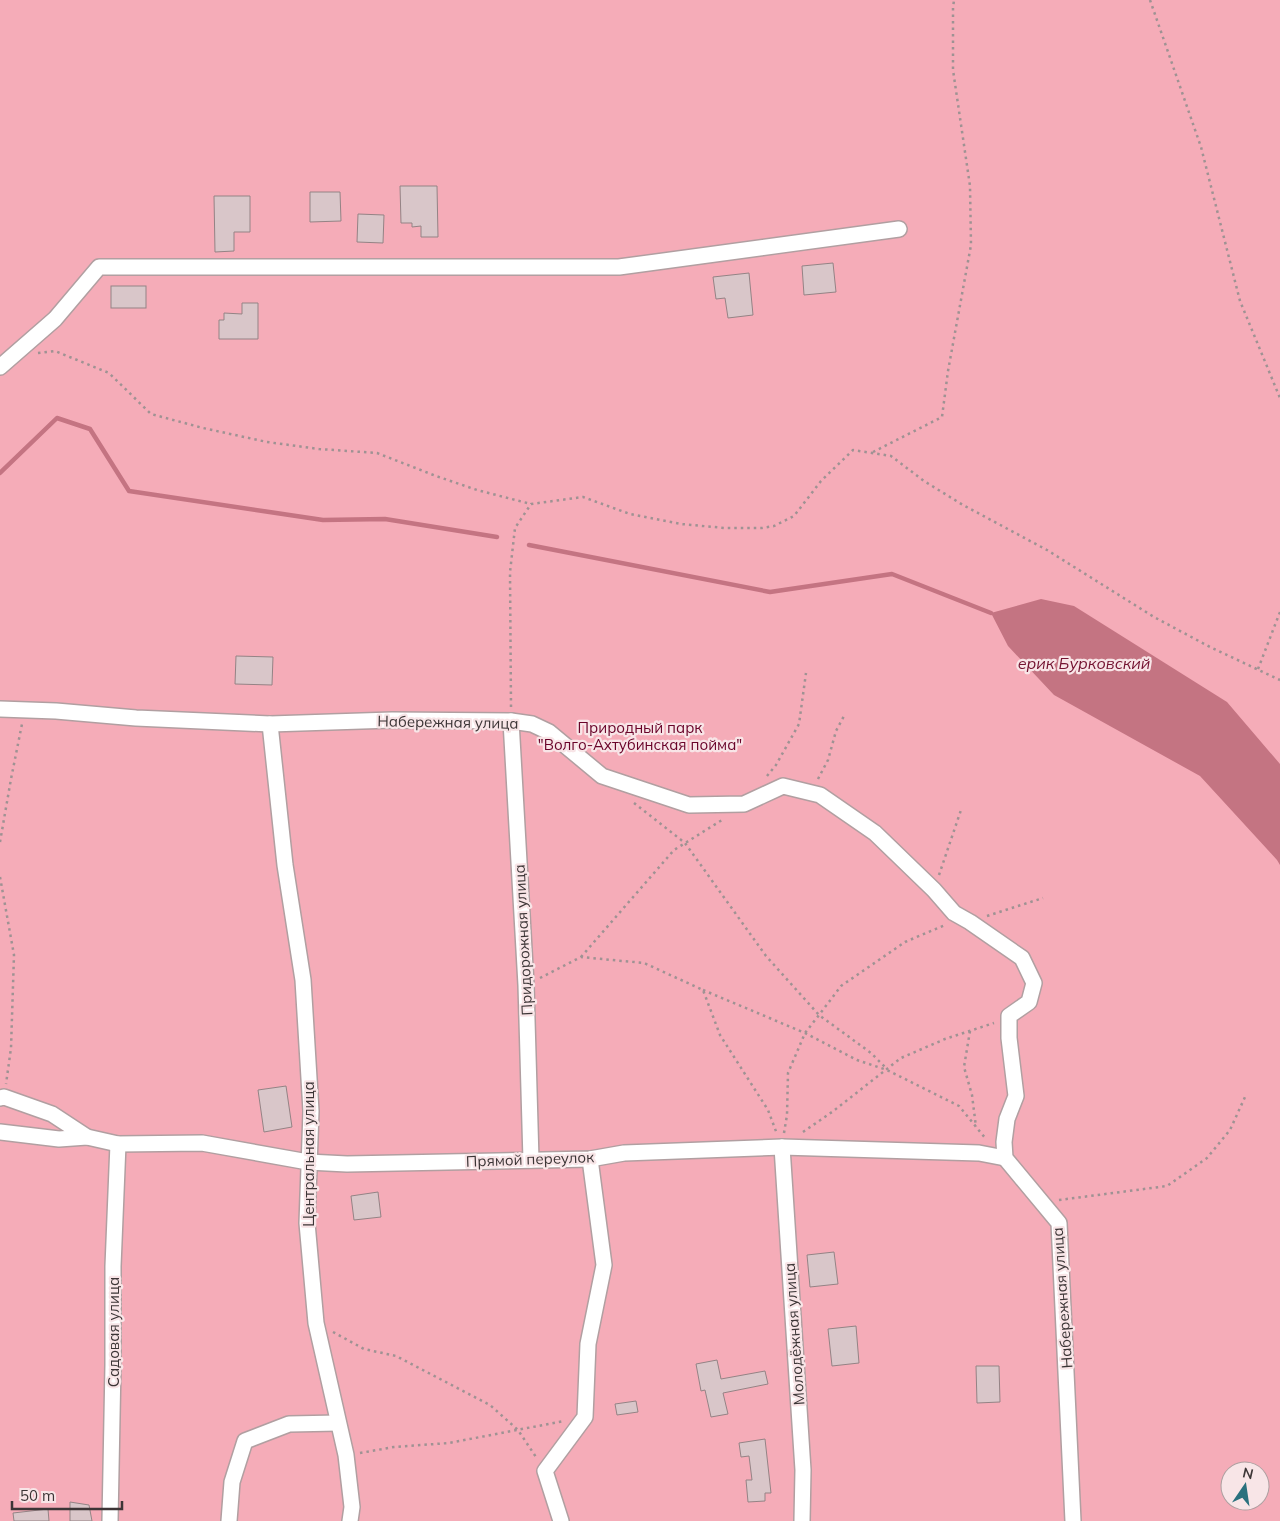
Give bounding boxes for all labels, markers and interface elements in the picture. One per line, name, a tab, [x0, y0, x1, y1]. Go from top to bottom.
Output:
water label: ерик Бурковский	[1018, 653, 1150, 673]
street label: Набережная улица	[377, 711, 519, 733]
park label: Природный парк "Волго-Ахтубинская пойма"	[538, 718, 742, 754]
street label: Придорожная улица	[510, 864, 536, 1016]
street label: Центральная улица	[299, 1081, 318, 1227]
street label: Прямой переулок	[466, 1147, 595, 1171]
street label: Набережная улица	[1048, 1227, 1076, 1369]
street label: Молодёжная улица	[780, 1262, 808, 1406]
street label: Садовая улица	[104, 1277, 123, 1387]
north arrow	[1220, 1461, 1270, 1511]
text: N	[1241, 1463, 1255, 1483]
scale bar	[12, 1478, 122, 1510]
text: 50 m	[20, 1486, 55, 1505]

